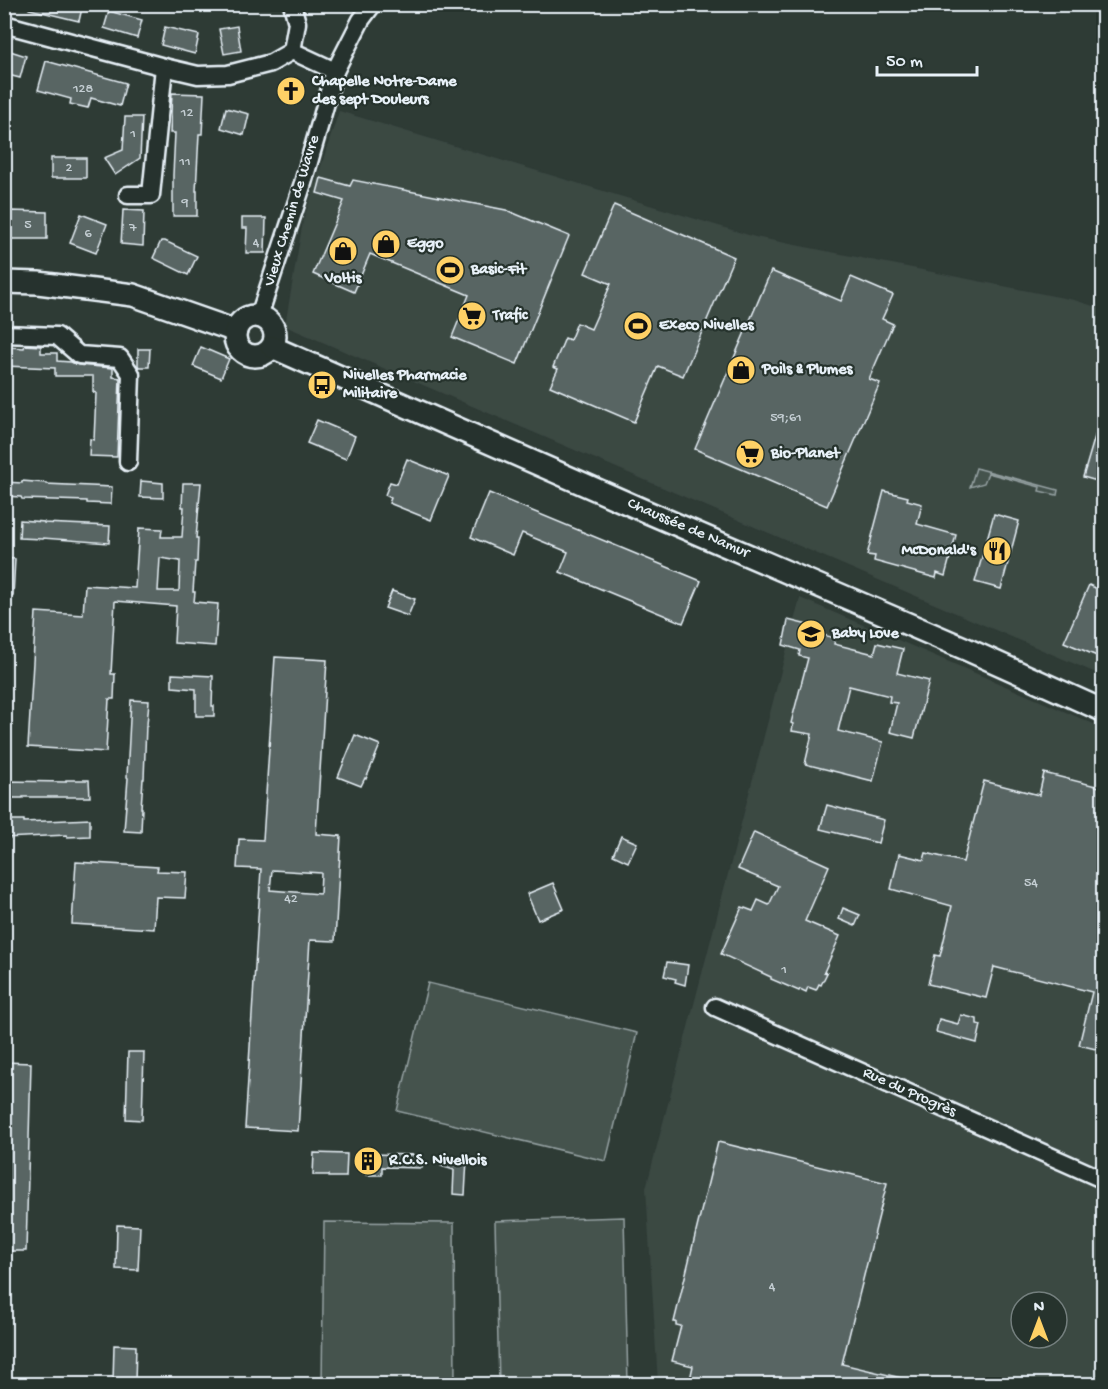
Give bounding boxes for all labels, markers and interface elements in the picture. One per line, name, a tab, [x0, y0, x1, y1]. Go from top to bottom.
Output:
scale bar	[877, 39, 978, 77]
text: 50 m	[886, 52, 923, 73]
place label: Chapelle Notre-Dame des sept Douleurs	[311, 73, 457, 110]
church icon: Chapelle Notre-Dame des sept Douleurs	[275, 75, 307, 107]
house number: 128	[72, 81, 93, 98]
house number: 12	[180, 105, 193, 122]
house number: 1	[129, 126, 136, 143]
street label: Vieux Chemin de Wavre	[261, 132, 325, 290]
house number: 11	[178, 154, 191, 171]
house number: 2	[66, 160, 73, 177]
house number: 9	[180, 195, 189, 212]
house number: 5	[24, 217, 32, 234]
house number: 7	[128, 220, 137, 237]
house number: 6	[84, 226, 92, 243]
shop icon: Eggo	[370, 228, 402, 260]
house number: 4	[253, 235, 260, 252]
shop icon: Voltis	[327, 235, 359, 267]
place label: Eggo	[407, 235, 444, 254]
sports icon: Basic-Fit	[434, 254, 466, 286]
place label: Basic-Fit	[470, 261, 528, 280]
place label: Voltis	[324, 270, 362, 289]
supermarket icon: Trafic	[456, 300, 488, 332]
place label: Trafic	[491, 306, 529, 326]
sports icon: Execo Nivelles	[622, 310, 654, 342]
place label: Execo Nivelles	[659, 317, 755, 336]
shop icon: Poils & Plumes	[725, 354, 757, 386]
place label: Poils & Plumes	[761, 361, 853, 380]
place label: Nivelles Pharmacie Militaire	[343, 367, 467, 404]
bus stop icon: Nivelles Pharmacie Militaire	[306, 369, 338, 401]
house number: 59;61	[770, 410, 802, 427]
supermarket icon: Bio-Planet	[734, 438, 766, 470]
place label: Bio-Planet	[770, 445, 841, 464]
street label: Chaussée de Namur	[624, 495, 753, 564]
restaurant icon: McDonald's	[981, 535, 1013, 567]
place label: McDonald's	[901, 542, 977, 561]
school or university icon: Baby Love	[795, 618, 827, 650]
place label: Baby Love	[831, 625, 899, 644]
house number: 54	[1024, 875, 1038, 892]
house number: 42	[284, 891, 298, 908]
house number: 1	[780, 962, 787, 979]
street label: Rue du Progrès	[859, 1064, 960, 1123]
building icon: R.C.S. Nivellois	[352, 1145, 384, 1177]
place label: R.C.S. Nivellois	[388, 1152, 487, 1171]
house number: 4	[769, 1279, 776, 1296]
north arrow	[1009, 1290, 1069, 1350]
text: N	[1034, 1299, 1045, 1318]

